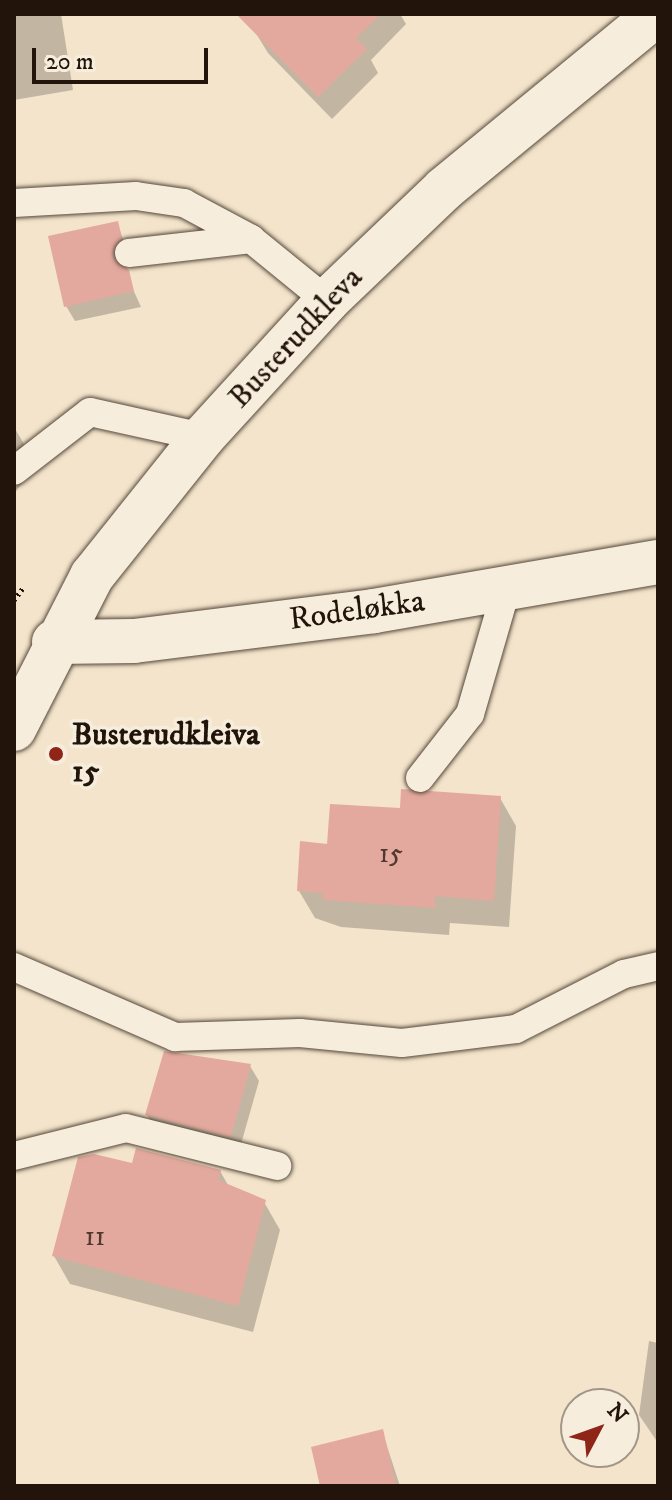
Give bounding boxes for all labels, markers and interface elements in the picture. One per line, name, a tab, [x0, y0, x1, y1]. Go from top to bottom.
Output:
scale bar	[36, 32, 212, 82]
text: 20 m	[46, 47, 94, 77]
street label: Busterudkleva	[221, 259, 371, 417]
street label: Rodeløkka	[287, 583, 427, 639]
place label: Busterudkleiva 15	[72, 717, 260, 792]
marker: Busterudkleiva 15	[47, 745, 65, 763]
house number: 15	[379, 837, 403, 871]
house number: 11	[85, 1220, 105, 1254]
north arrow	[560, 1388, 640, 1468]
text: N	[601, 1398, 633, 1429]

